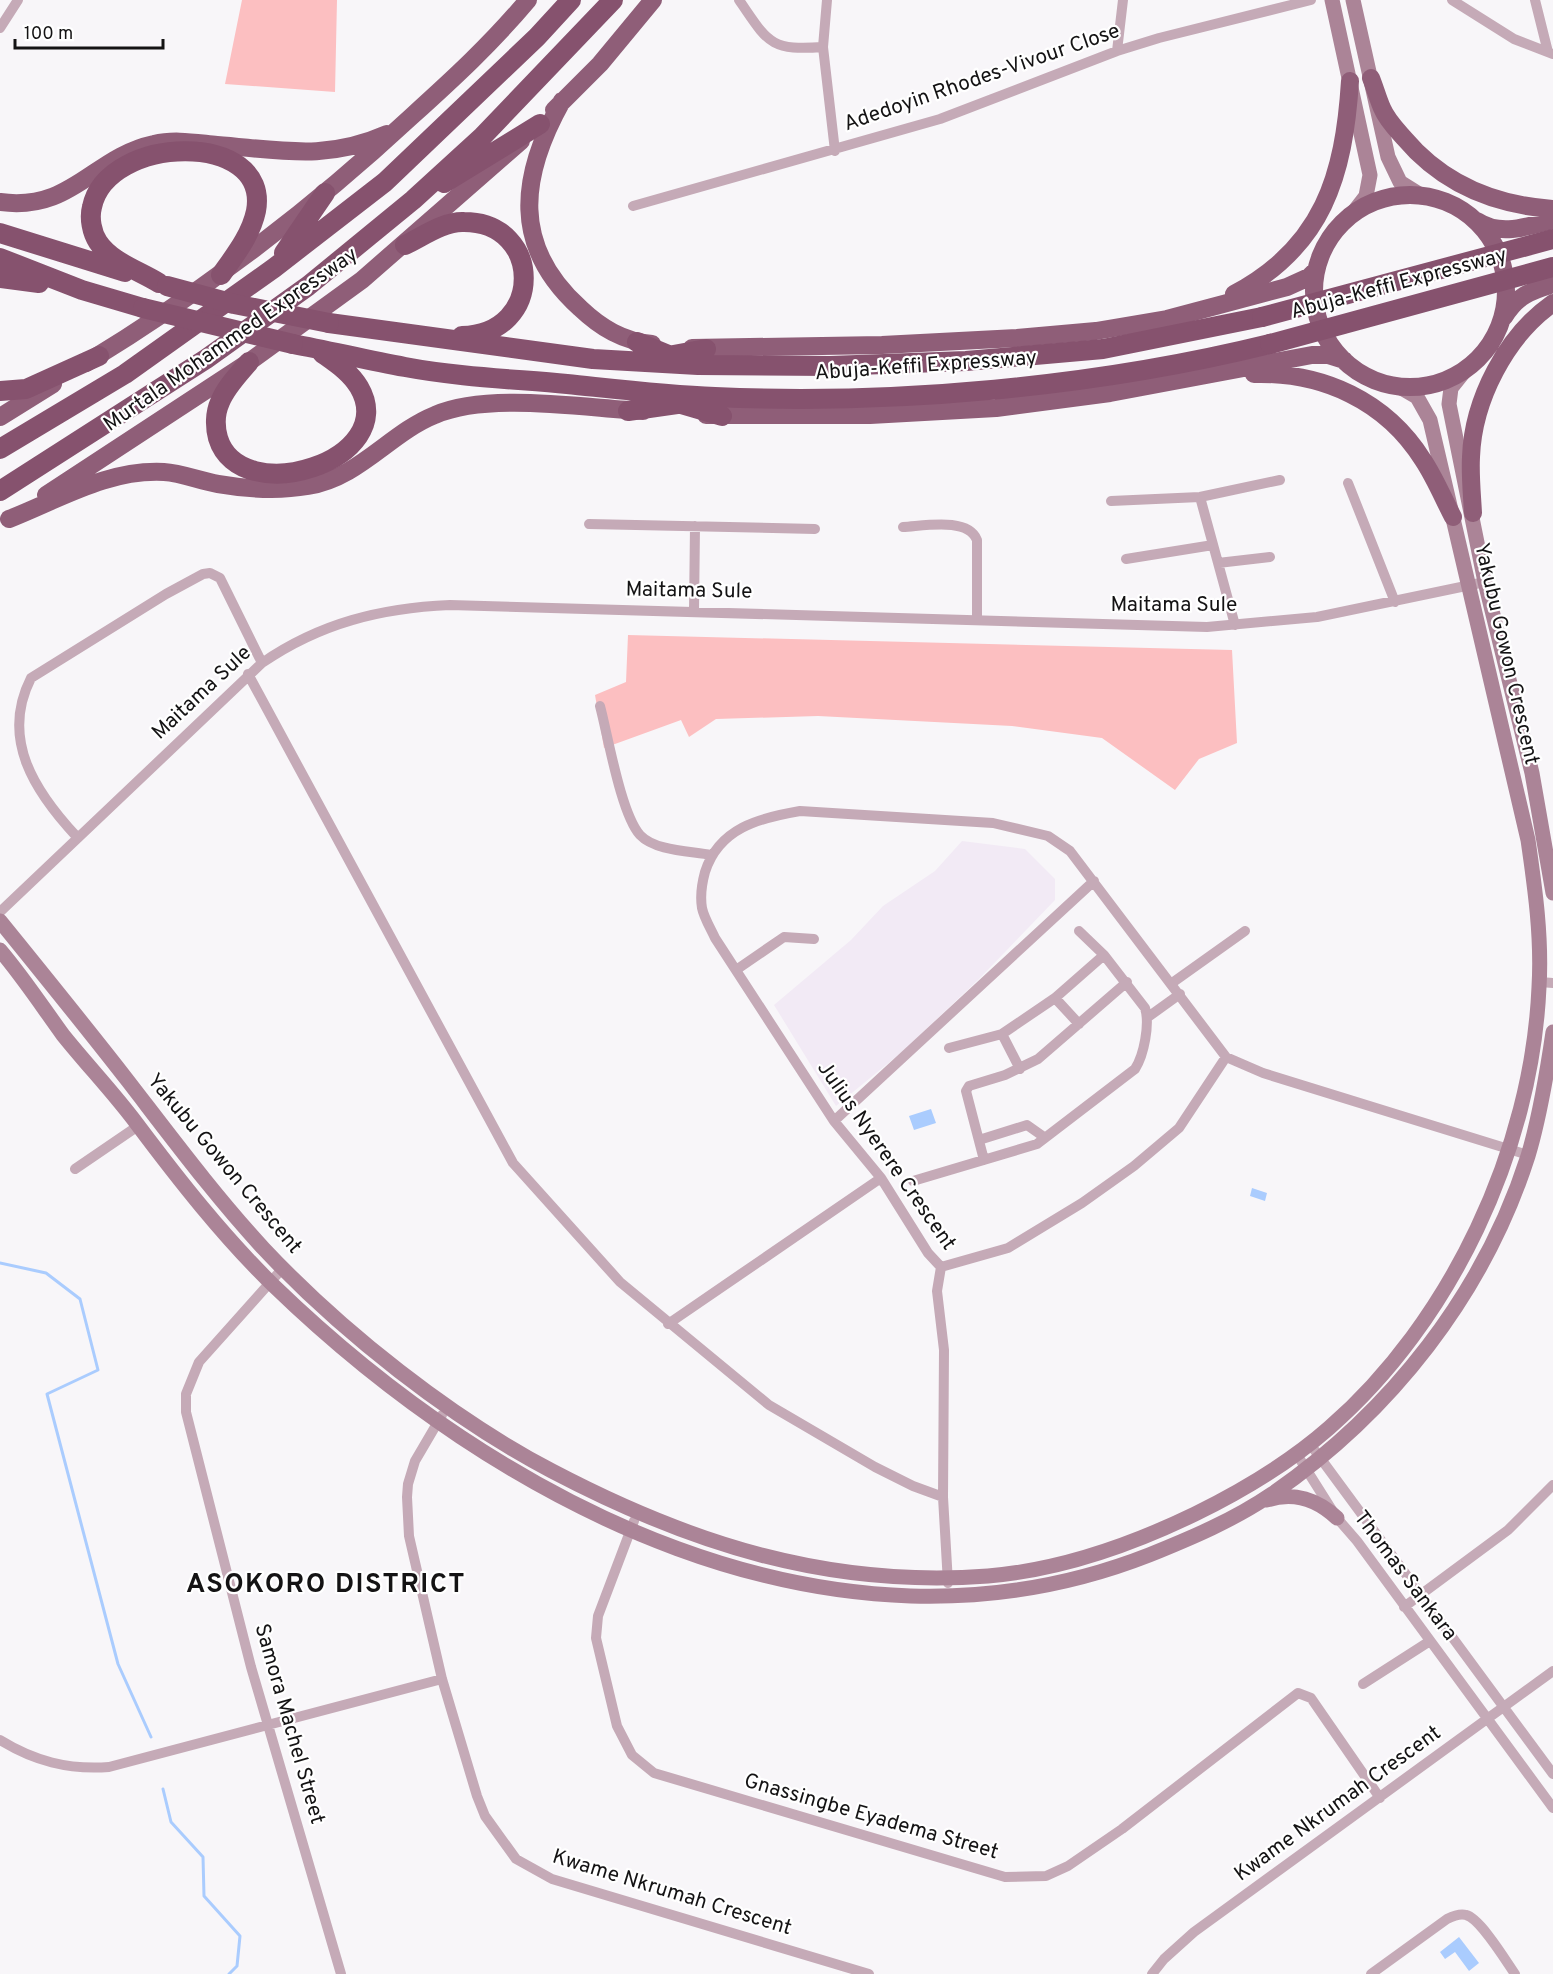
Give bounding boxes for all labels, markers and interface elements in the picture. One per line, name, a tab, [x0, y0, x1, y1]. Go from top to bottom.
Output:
scale bar	[15, 12, 164, 50]
street label: Adedoyin Rhodes-Vivour Close	[840, 18, 1124, 138]
text: 100 m	[24, 23, 73, 46]
street label: Murtala Mohammed Expressway	[99, 242, 363, 438]
street label: Abuja-Keffi Expressway	[1288, 242, 1510, 326]
street label: Abuja-Keffi Expressway	[814, 345, 1038, 387]
street label: Yakubu Gowon Crescent	[1467, 540, 1545, 768]
street label: Maitama Sule	[625, 576, 753, 606]
street label: Maitama Sule	[1111, 592, 1237, 619]
street label: Maitama Sule	[146, 640, 258, 746]
street label: Julius Nyerere Crescent	[810, 1056, 962, 1256]
street label: Yakubu Gowon Crescent	[141, 1068, 307, 1260]
street label: Thomas Sankara	[1347, 1506, 1463, 1646]
district label: ASOKORO DISTRICT	[186, 1568, 466, 1602]
street label: Samora Machel Street	[247, 1621, 331, 1827]
street label: Kwame Nkrumah Crescent	[1229, 1720, 1447, 1888]
street label: Gnassingbe Eyadema Street	[741, 1768, 1001, 1866]
street label: Kwame Nkrumah Crescent	[549, 1844, 795, 1942]

